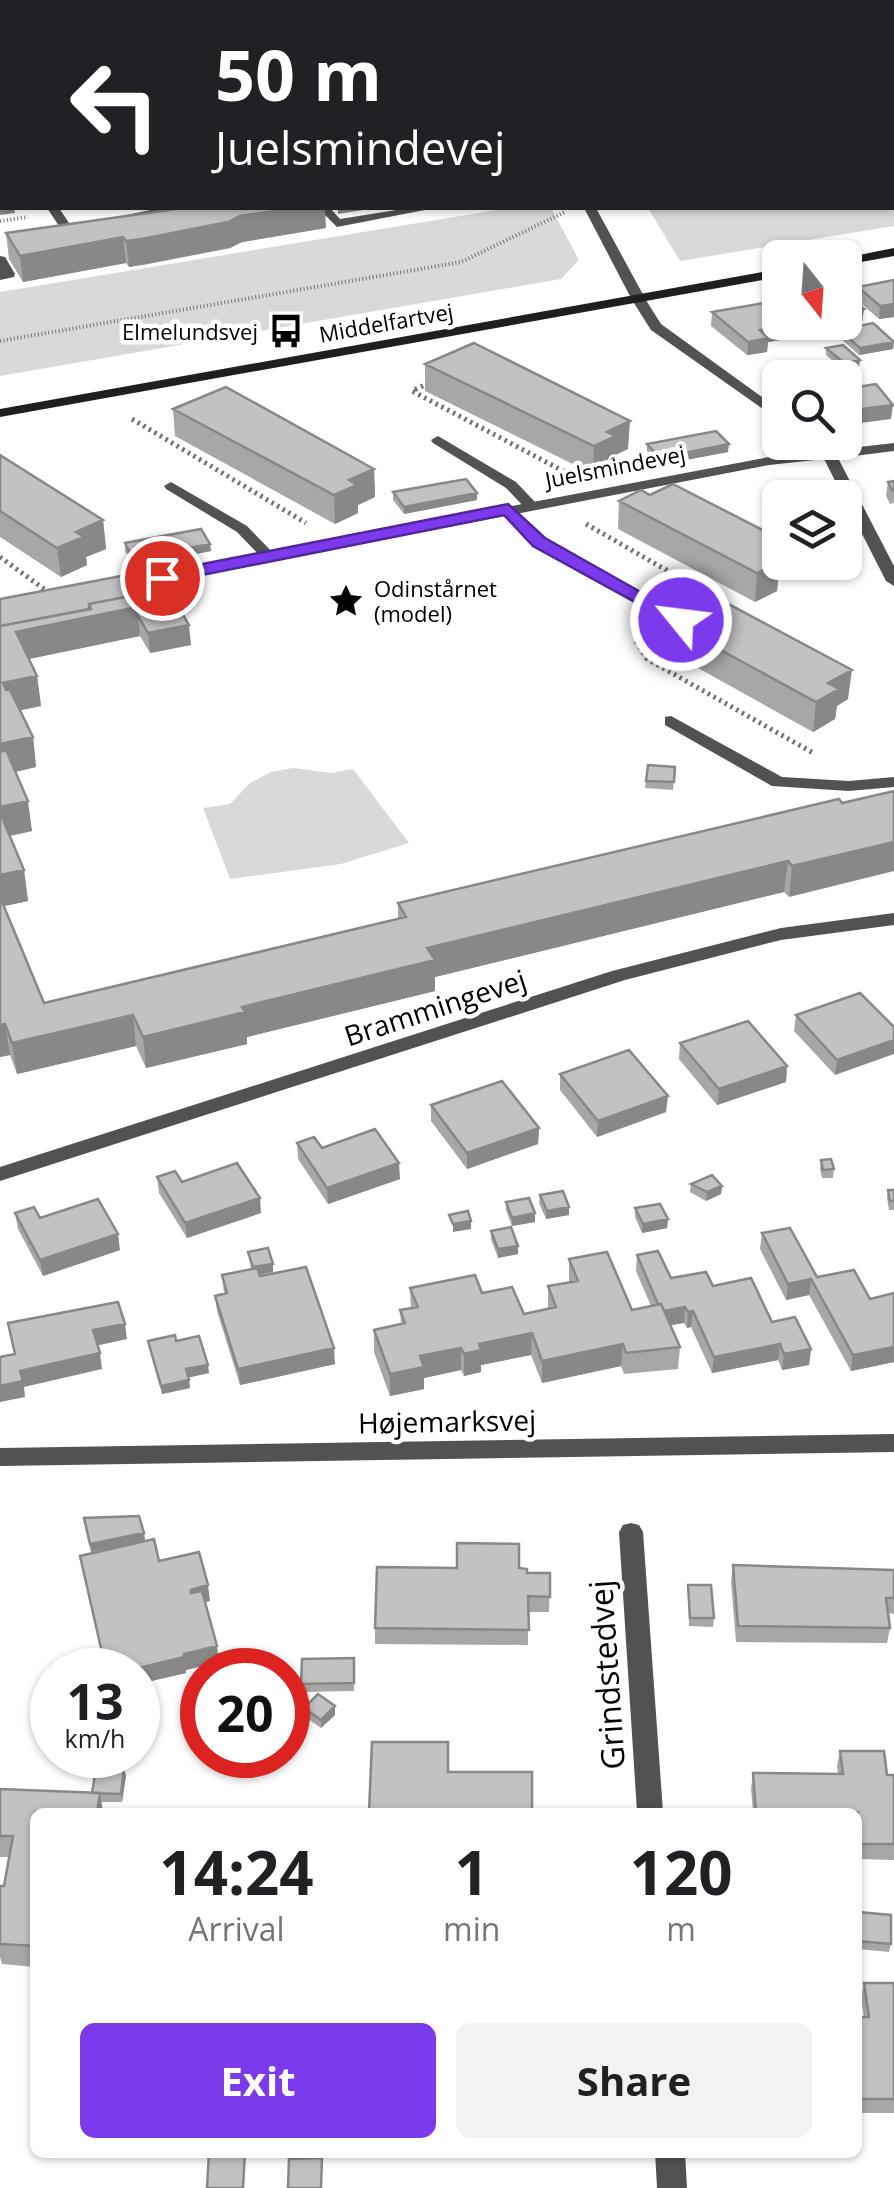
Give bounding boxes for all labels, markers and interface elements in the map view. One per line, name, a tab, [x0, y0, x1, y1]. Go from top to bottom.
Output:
text: 50 m	[215, 26, 382, 122]
icon: left	[50, 40, 180, 170]
text: Juelsmindevej	[215, 117, 505, 178]
north arrow	[762, 240, 862, 340]
map controls	[762, 240, 862, 580]
street label: Middelfartvej	[317, 295, 455, 349]
bus stop icon: Elmelundsvej	[267, 312, 305, 350]
place label: Elmelundsvej	[122, 316, 258, 346]
button: search	[762, 360, 862, 460]
street label: Juelsmindevej	[541, 438, 688, 495]
button: layers	[762, 480, 862, 580]
pin	[120, 536, 205, 621]
icon: arrive	[135, 551, 190, 606]
position arrow	[629, 568, 733, 672]
place label: Odinstårnet (model)	[374, 573, 497, 628]
place icon: Odinstårnet (model)	[327, 582, 365, 620]
street label: Brammingevej	[339, 960, 531, 1054]
street label: Højemarksvej	[358, 1400, 536, 1442]
street label: Grindstedvej	[578, 1579, 634, 1771]
speed limit sign: 20	[180, 1648, 310, 1778]
text: 13	[66, 1667, 124, 1735]
text: km/h	[65, 1721, 125, 1755]
text: 14:24	[159, 1831, 314, 1913]
text: 1	[455, 1831, 489, 1913]
text: 120	[630, 1831, 733, 1913]
text: Arrival	[188, 1907, 285, 1950]
text: min	[443, 1907, 500, 1950]
text: m	[666, 1907, 696, 1950]
button: Exit	[80, 2023, 436, 2138]
button: Share	[456, 2023, 812, 2138]

